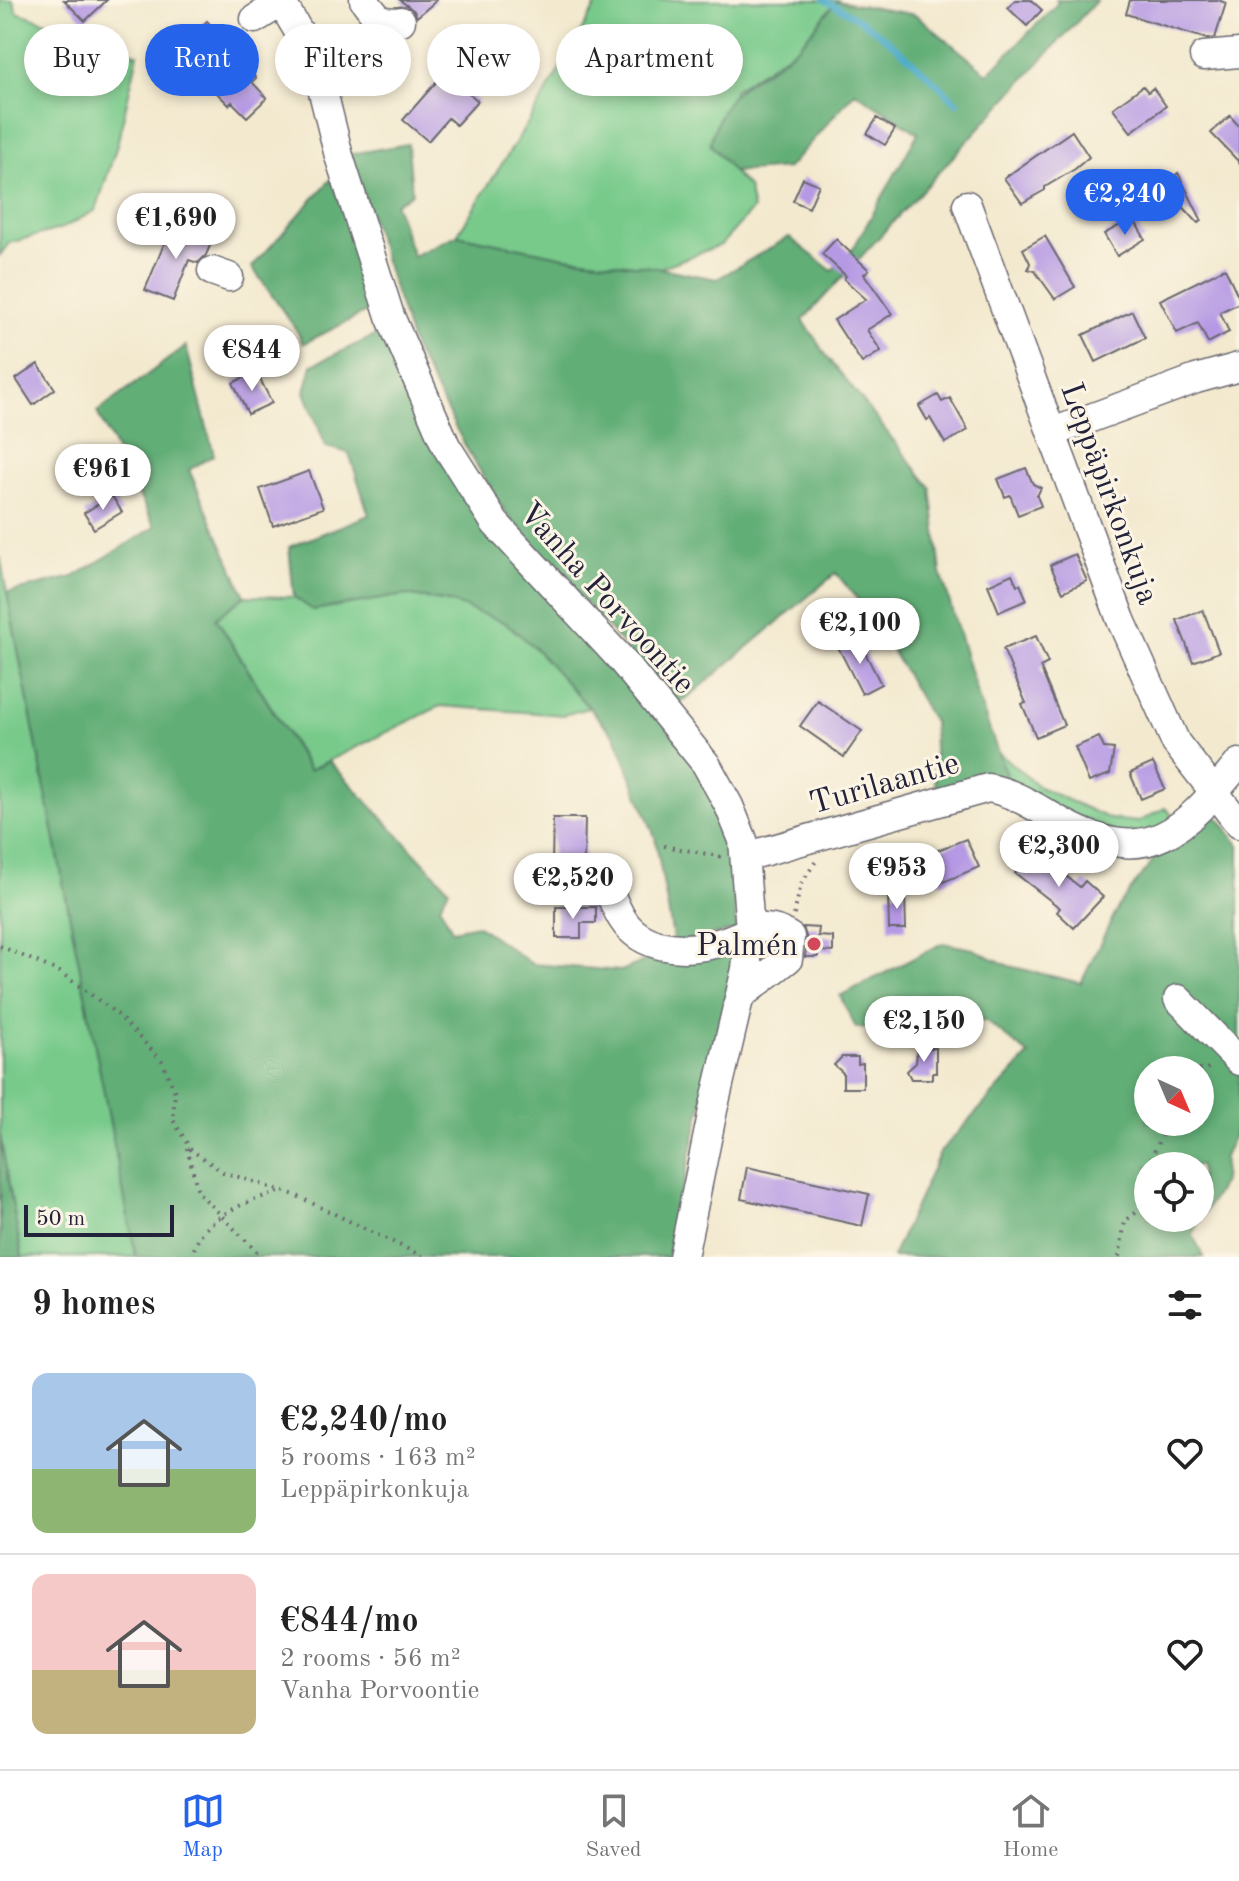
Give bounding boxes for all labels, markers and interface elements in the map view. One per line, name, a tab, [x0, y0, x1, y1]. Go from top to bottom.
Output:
chip: Buy	[24, 24, 129, 96]
chip: Rent	[145, 24, 259, 96]
chip: Filters	[275, 24, 411, 96]
chip: New	[427, 24, 540, 96]
chip: Apartment	[556, 24, 743, 96]
pin: €2,240	[1060, 169, 1190, 237]
text: €2,240	[1084, 182, 1166, 208]
pin: €1,690	[111, 193, 241, 261]
text: €1,690	[135, 206, 217, 232]
pin: €844	[205, 325, 299, 393]
text: €844	[222, 338, 282, 364]
street label: Leppäpirkonkuja	[1053, 379, 1163, 609]
pin: €961	[56, 444, 150, 512]
text: €961	[73, 457, 133, 483]
street label: Vanha Porvoontie	[512, 497, 700, 701]
pin: €2,100	[795, 598, 925, 666]
text: €2,100	[819, 611, 901, 637]
street label: Turilaantie	[806, 748, 963, 821]
pin: €2,300	[994, 821, 1124, 889]
text: €2,300	[1018, 834, 1100, 860]
pin: €953	[850, 843, 944, 911]
pin: €2,520	[508, 853, 638, 921]
text: €953	[867, 856, 927, 882]
text: €2,520	[532, 866, 614, 892]
place label: Palmén	[696, 931, 798, 963]
marker: Palmén	[805, 935, 823, 953]
pin: €2,150	[859, 996, 989, 1064]
text: €2,150	[883, 1009, 965, 1035]
north arrow	[1134, 1056, 1214, 1136]
map controls	[1134, 1056, 1214, 1232]
button: locate	[1134, 1152, 1214, 1232]
scale bar	[24, 1201, 174, 1237]
text: 50 m	[36, 1208, 85, 1230]
icon: filters	[1163, 1283, 1207, 1327]
text: 9 homes	[32, 1288, 155, 1322]
text: €2,240/mo	[280, 1404, 448, 1438]
icon: home	[96, 1405, 192, 1501]
icon: heart	[1163, 1431, 1207, 1475]
text: 5 rooms · 163 m²	[280, 1445, 476, 1471]
text: Leppäpirkonkuja	[280, 1477, 469, 1503]
text: €844/mo	[280, 1605, 419, 1639]
icon: home	[96, 1606, 192, 1702]
icon: heart	[1163, 1632, 1207, 1676]
text: 2 rooms · 56 m²	[280, 1646, 461, 1672]
text: Vanha Porvoontie	[280, 1678, 479, 1704]
tab: Map	[181, 1789, 225, 1864]
tab: Saved	[586, 1789, 642, 1864]
tab: Home	[1003, 1789, 1058, 1864]

